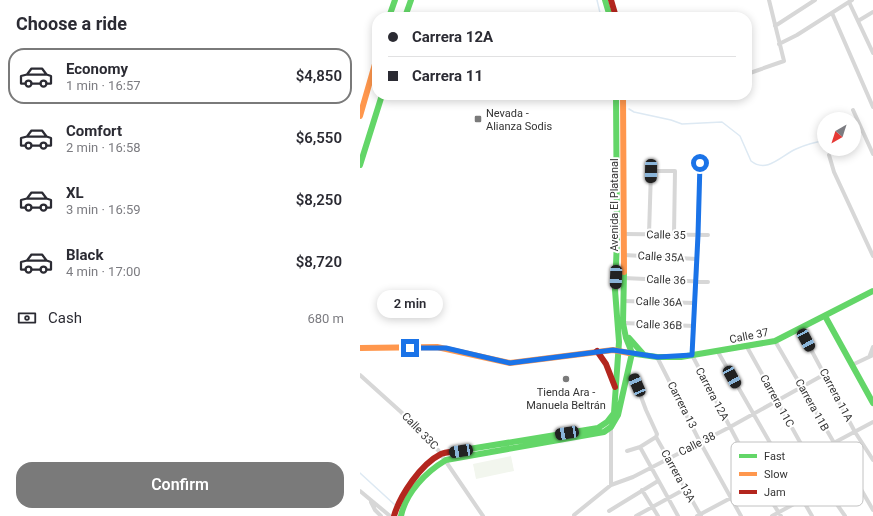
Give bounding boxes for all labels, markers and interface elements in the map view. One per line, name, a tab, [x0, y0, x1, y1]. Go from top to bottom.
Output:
text: Choose a ride	[16, 13, 127, 34]
text: Carrera 12A	[412, 28, 493, 46]
icon: car	[18, 58, 54, 94]
text: Economy	[66, 60, 128, 78]
text: $4,850	[296, 67, 342, 85]
text: Carrera 11	[412, 67, 483, 85]
text: 1 min · 16:57	[66, 78, 141, 93]
place label: Nevada - Alianza Sodis	[486, 107, 552, 133]
north arrow	[817, 112, 861, 156]
map controls	[817, 112, 861, 156]
marker: Nevada - Alianza Sodis	[473, 114, 483, 124]
icon: car	[18, 120, 54, 156]
text: Comfort	[66, 122, 122, 140]
text: $6,550	[296, 129, 342, 147]
text: 2 min · 16:58	[66, 140, 141, 155]
route start	[691, 154, 709, 172]
street label: Avenida El Platanal	[608, 158, 621, 252]
car	[645, 159, 657, 183]
icon: car	[18, 182, 54, 218]
text: XL	[66, 184, 84, 202]
text: $8,250	[296, 191, 342, 209]
text: 3 min · 16:59	[66, 202, 141, 217]
street label: Calle 35	[646, 228, 686, 242]
icon: car	[18, 244, 54, 280]
text: Black	[66, 246, 103, 264]
street label: Calle 35A	[637, 249, 685, 265]
text: $8,720	[296, 253, 342, 271]
text: 4 min · 17:00	[66, 264, 141, 279]
car	[610, 265, 622, 289]
street label: Calle 36	[646, 273, 686, 287]
callout: 2 min	[377, 290, 443, 318]
street label: Calle 36A	[635, 295, 683, 309]
text: 2 min	[394, 296, 426, 311]
icon: cash	[16, 307, 38, 329]
text: Cash	[48, 309, 82, 327]
text: 680 m	[307, 311, 344, 326]
street label: Calle 36B	[636, 318, 682, 332]
street label: Calle 37	[728, 326, 770, 346]
car	[795, 327, 817, 353]
route end	[401, 339, 419, 357]
car	[721, 364, 743, 390]
street label: Carrera 12A	[693, 365, 732, 423]
street label: Carrera 11A	[817, 366, 856, 424]
car	[627, 372, 647, 398]
street label: Carrera 11C	[757, 372, 797, 430]
marker: Tienda Ara - Manuela Beltrán	[561, 374, 571, 384]
street label: Carrera 11B	[792, 377, 832, 434]
street label: Carrera 13	[665, 379, 699, 431]
place label: Tienda Ara - Manuela Beltrán	[526, 386, 606, 412]
street label: Calle 33C	[399, 410, 441, 452]
car	[554, 425, 580, 441]
street label: Calle 38	[676, 429, 718, 459]
legend	[731, 442, 863, 506]
car	[448, 443, 474, 459]
street label: Carrera 13A	[658, 447, 698, 505]
text: Fast	[764, 450, 786, 463]
button: Confirm	[16, 462, 344, 508]
text: Slow	[764, 468, 788, 481]
text: Jam	[764, 486, 786, 499]

